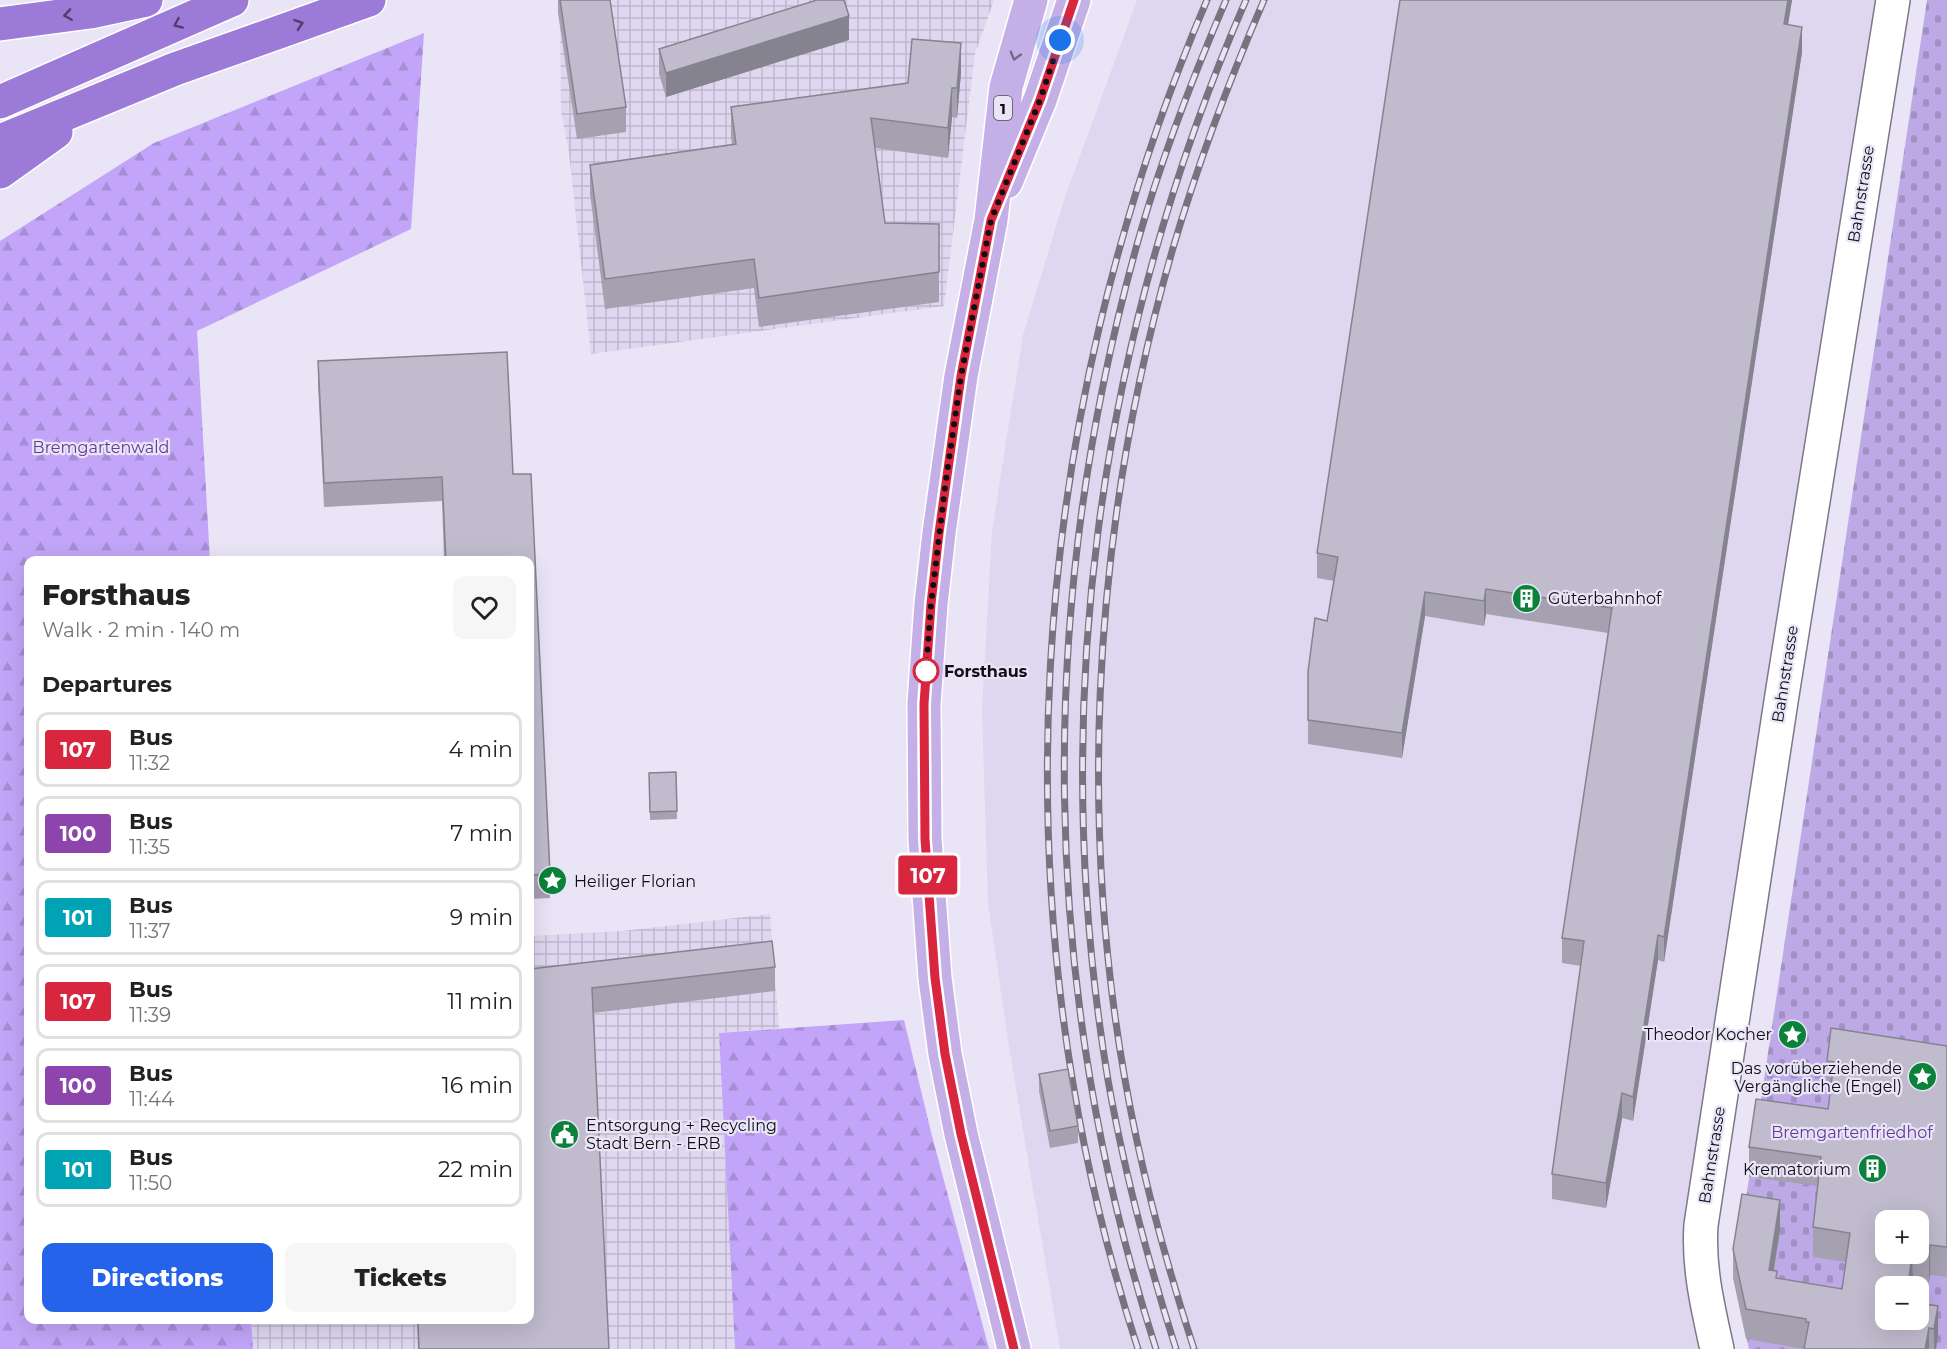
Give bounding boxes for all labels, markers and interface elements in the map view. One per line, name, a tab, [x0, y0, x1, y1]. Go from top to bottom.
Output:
one-way arrow	[63, 9, 73, 21]
one-way arrow	[174, 17, 185, 29]
one-way arrow	[293, 19, 304, 32]
your location	[1045, 25, 1075, 55]
one-way arrow	[1010, 50, 1022, 61]
road number: 1	[994, 96, 1012, 120]
street label: Bahnstrasse	[1844, 144, 1878, 244]
park label: Bremgartenwald	[33, 438, 169, 457]
button: heart	[453, 576, 516, 639]
text: Forsthaus	[42, 578, 190, 612]
building icon: Güterbahnhof	[1511, 582, 1543, 614]
place label: Güterbahnhof	[1548, 589, 1662, 608]
text: Walk · 2 min · 140 m	[42, 618, 240, 642]
street label: Bahnstrasse	[1768, 624, 1802, 724]
marker: Forsthaus	[913, 658, 939, 684]
place label: Forsthaus	[944, 662, 1028, 681]
text: Departures	[42, 671, 172, 698]
text: Bus	[129, 724, 173, 751]
text: 4 min	[449, 736, 513, 763]
text: 107	[60, 737, 96, 762]
text: 11:32	[129, 751, 170, 775]
text: Bus	[129, 808, 173, 835]
text: 7 min	[450, 820, 513, 847]
text: 100	[60, 821, 96, 846]
text: 11:35	[129, 835, 170, 859]
line badge: 107	[894, 856, 962, 894]
text: 107	[910, 863, 946, 888]
place icon: Heiliger Florian	[537, 865, 569, 897]
place label: Heiliger Florian	[574, 872, 696, 891]
text: Bus	[129, 892, 173, 919]
text: 9 min	[450, 904, 513, 931]
text: 101	[63, 905, 93, 930]
text: 11:37	[129, 919, 171, 943]
text: Bus	[129, 976, 173, 1003]
text: 11 min	[447, 988, 513, 1015]
text: 107	[60, 989, 96, 1014]
text: 11:39	[129, 1003, 171, 1027]
place icon: Theodor Kocher	[1777, 1018, 1809, 1050]
place label: Theodor Kocher	[1644, 1025, 1772, 1044]
place label: Das vorüberziehende Vergängliche (Engel)	[1731, 1059, 1902, 1096]
text: Bus	[129, 1060, 173, 1087]
place icon: Das vorüberziehende Vergängliche (Engel)	[1907, 1061, 1939, 1093]
text: 16 min	[442, 1072, 513, 1099]
text: 100	[60, 1073, 96, 1098]
text: 11:44	[129, 1087, 174, 1111]
street label: Bahnstrasse	[1695, 1105, 1729, 1205]
place label: Entsorgung + Recycling Stadt Bern - ERB	[586, 1116, 777, 1153]
public building icon: Entsorgung + Recycling Stadt Bern - ERB	[549, 1118, 581, 1150]
park label: Bremgartenfriedhof	[1771, 1123, 1933, 1142]
text: Bus	[129, 1144, 173, 1171]
building icon: Krematorium	[1856, 1153, 1888, 1185]
text: 22 min	[438, 1156, 513, 1183]
text: 101	[63, 1157, 93, 1182]
place label: Krematorium	[1743, 1160, 1851, 1179]
text: 11:50	[129, 1171, 172, 1195]
map controls	[1875, 1210, 1929, 1330]
button: +	[1875, 1210, 1929, 1264]
button: Directions	[42, 1243, 273, 1312]
button: Tickets	[285, 1243, 516, 1312]
button: −	[1875, 1276, 1929, 1330]

